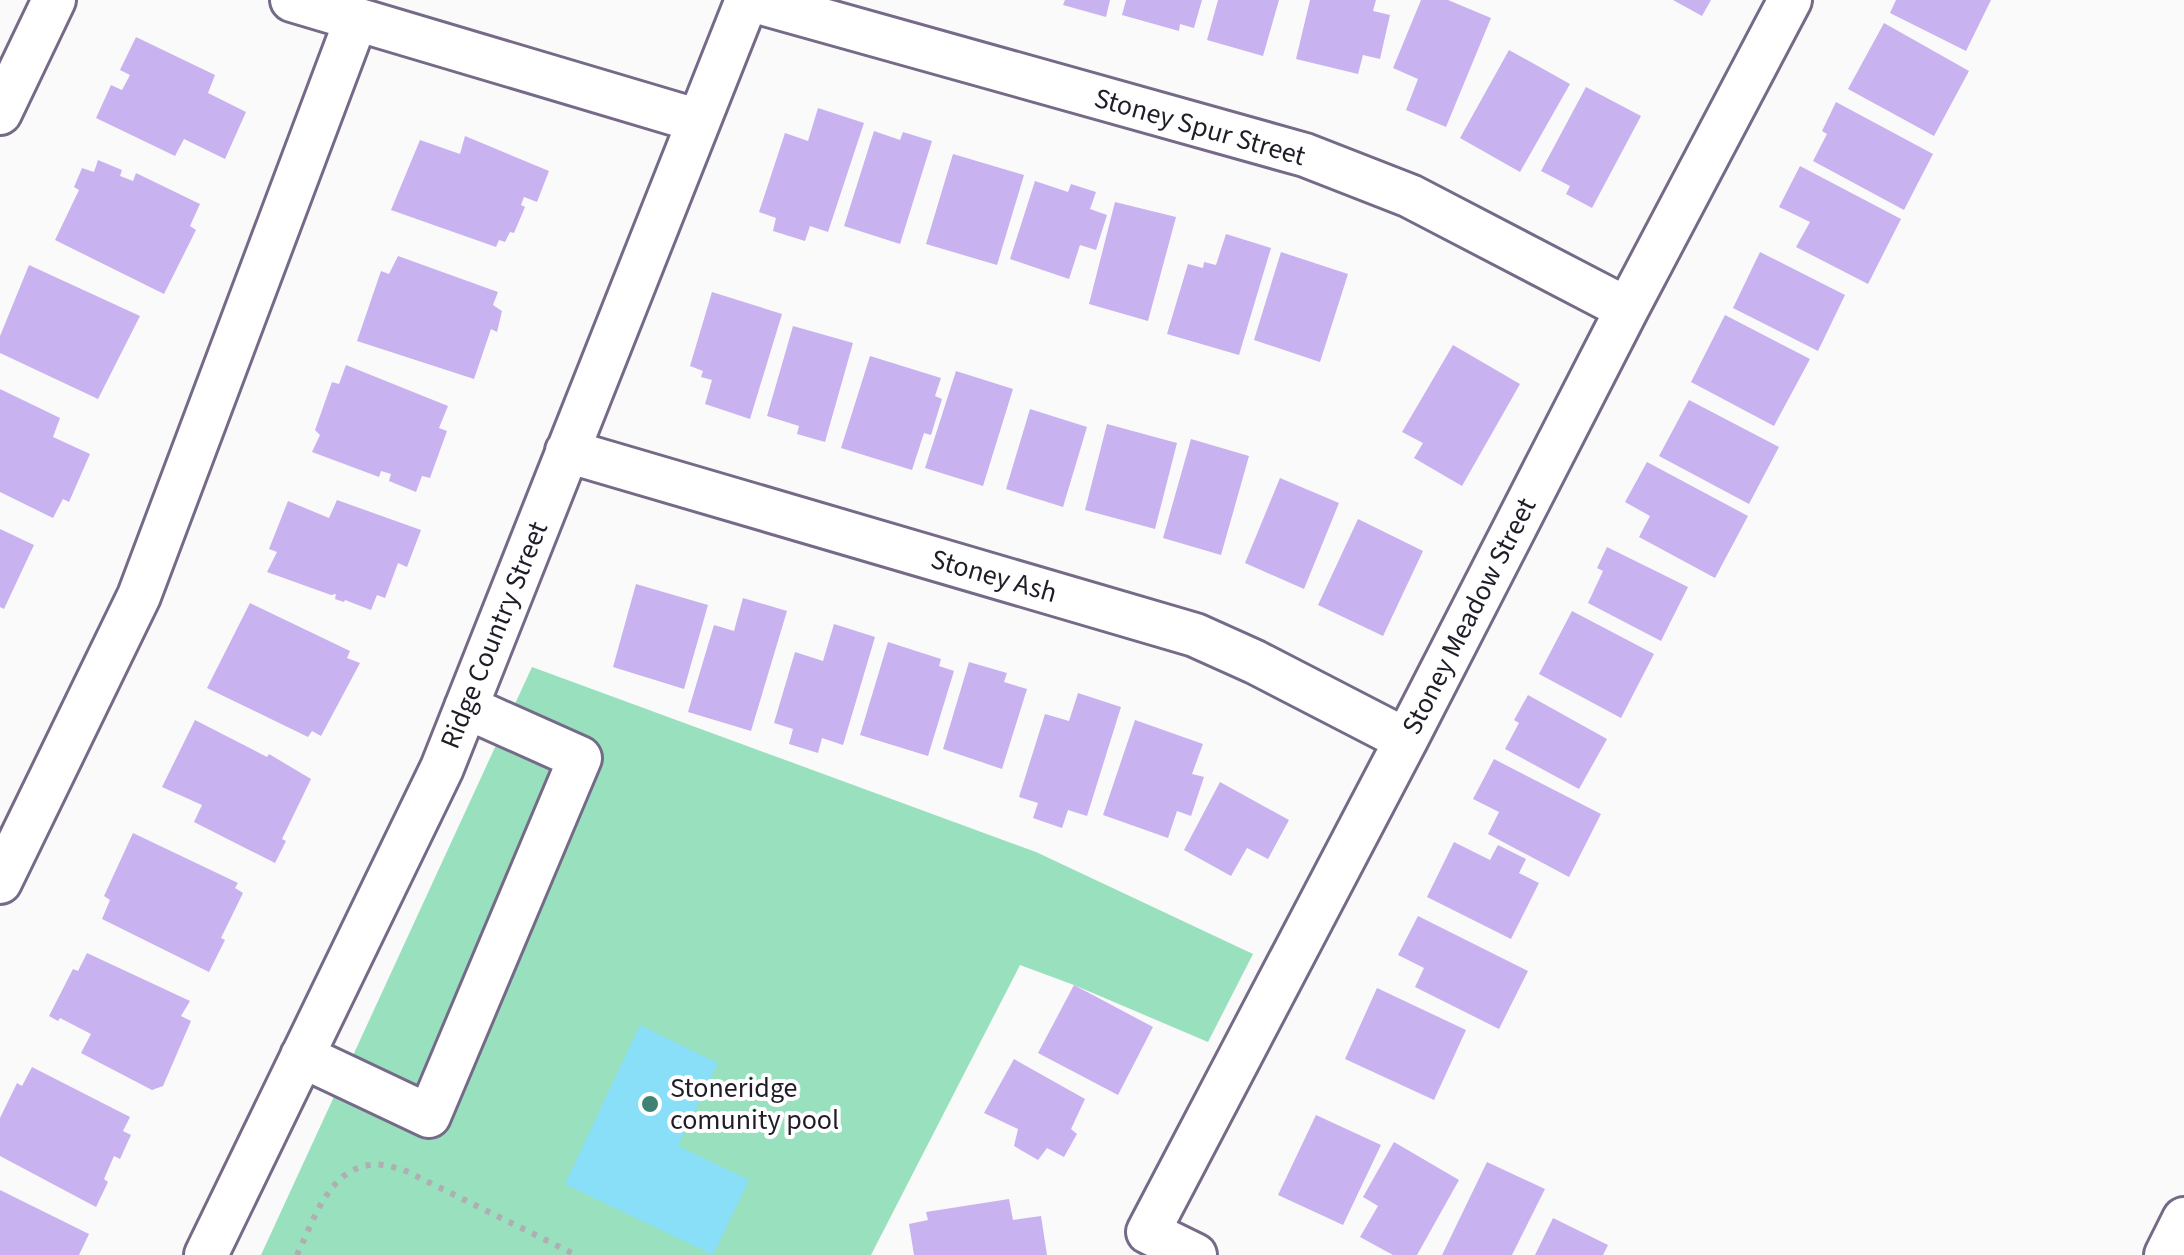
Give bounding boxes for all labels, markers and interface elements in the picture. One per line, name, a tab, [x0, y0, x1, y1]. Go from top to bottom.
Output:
street label: Stoney Spur Street	[1090, 78, 1311, 176]
street label: Stoney Meadow Street	[1392, 490, 1546, 741]
street label: Ridge Country Street	[430, 515, 558, 755]
street label: Stoney Ash	[926, 539, 1062, 613]
place label: Stoneridge comunity pool	[670, 1068, 839, 1140]
marker: Stoneridge comunity pool	[639, 1093, 661, 1115]

